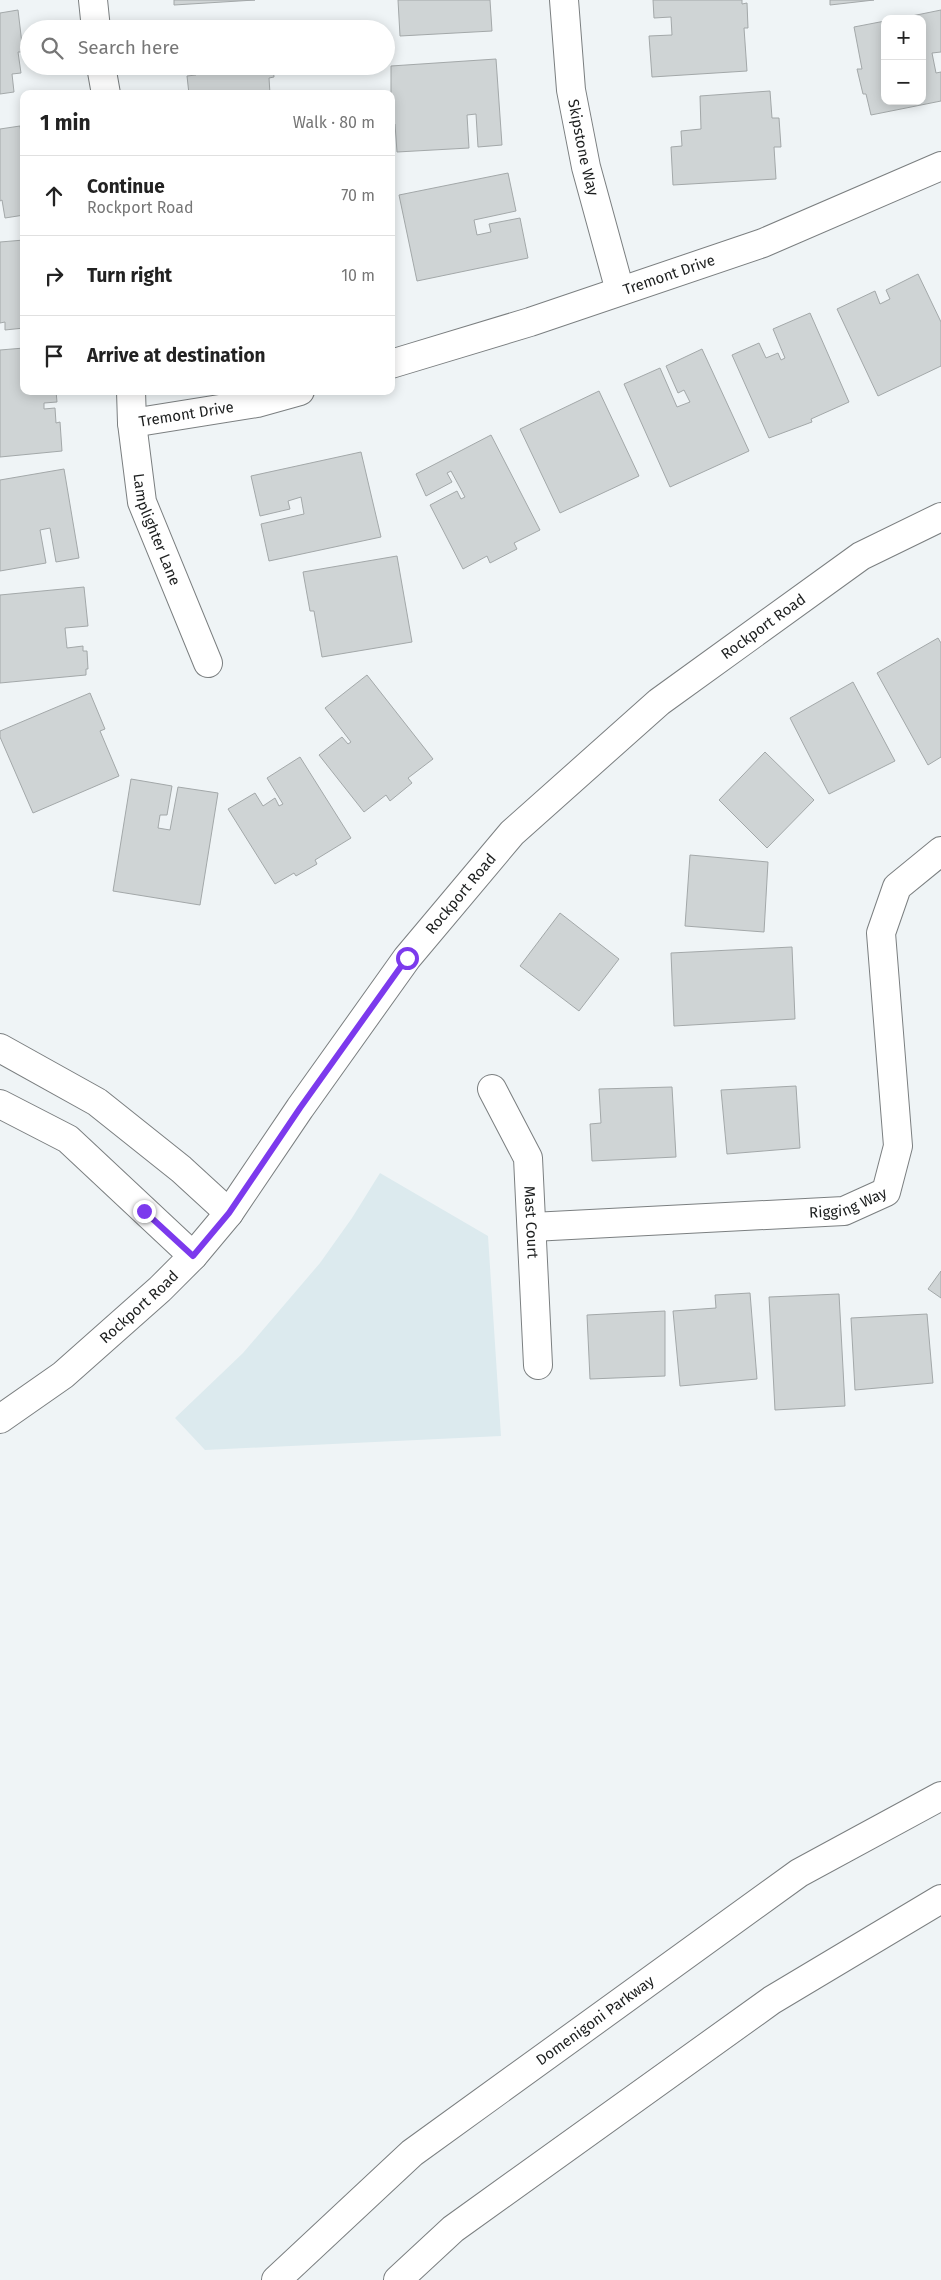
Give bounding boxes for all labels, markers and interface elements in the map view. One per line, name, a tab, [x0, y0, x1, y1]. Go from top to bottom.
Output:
map controls	[881, 15, 926, 105]
button: +	[881, 15, 926, 60]
search box	[20, 20, 395, 75]
icon: search	[38, 34, 66, 62]
text: Search here	[78, 36, 179, 59]
button: −	[881, 60, 926, 105]
street label: Skipstone Way	[564, 98, 603, 198]
text: 1 min	[40, 110, 91, 136]
text: Walk · 80 m	[293, 113, 375, 132]
text: Continue	[87, 175, 165, 198]
icon: ahead	[40, 182, 68, 210]
text: 70 m	[341, 186, 375, 205]
text: Rockport Road	[87, 198, 194, 217]
street label: Tremont Drive	[621, 251, 717, 299]
icon: right	[40, 262, 68, 290]
text: Turn right	[87, 264, 172, 287]
text: 10 m	[341, 266, 375, 285]
icon: arrive	[40, 342, 68, 370]
text: Arrive at destination	[87, 344, 266, 367]
street label: Tremont Drive	[138, 398, 235, 431]
street label: Lamplighter Lane	[129, 472, 184, 588]
street label: Rockport Road	[717, 590, 809, 663]
street label: Rockport Road	[422, 850, 500, 938]
route start	[396, 947, 419, 970]
street label: Rigging Way	[809, 1184, 890, 1222]
street label: Mast Court	[520, 1185, 542, 1260]
route end	[133, 1200, 156, 1223]
street label: Rockport Road	[96, 1267, 182, 1347]
street label: Domenigoni Parkway	[533, 1972, 658, 2069]

